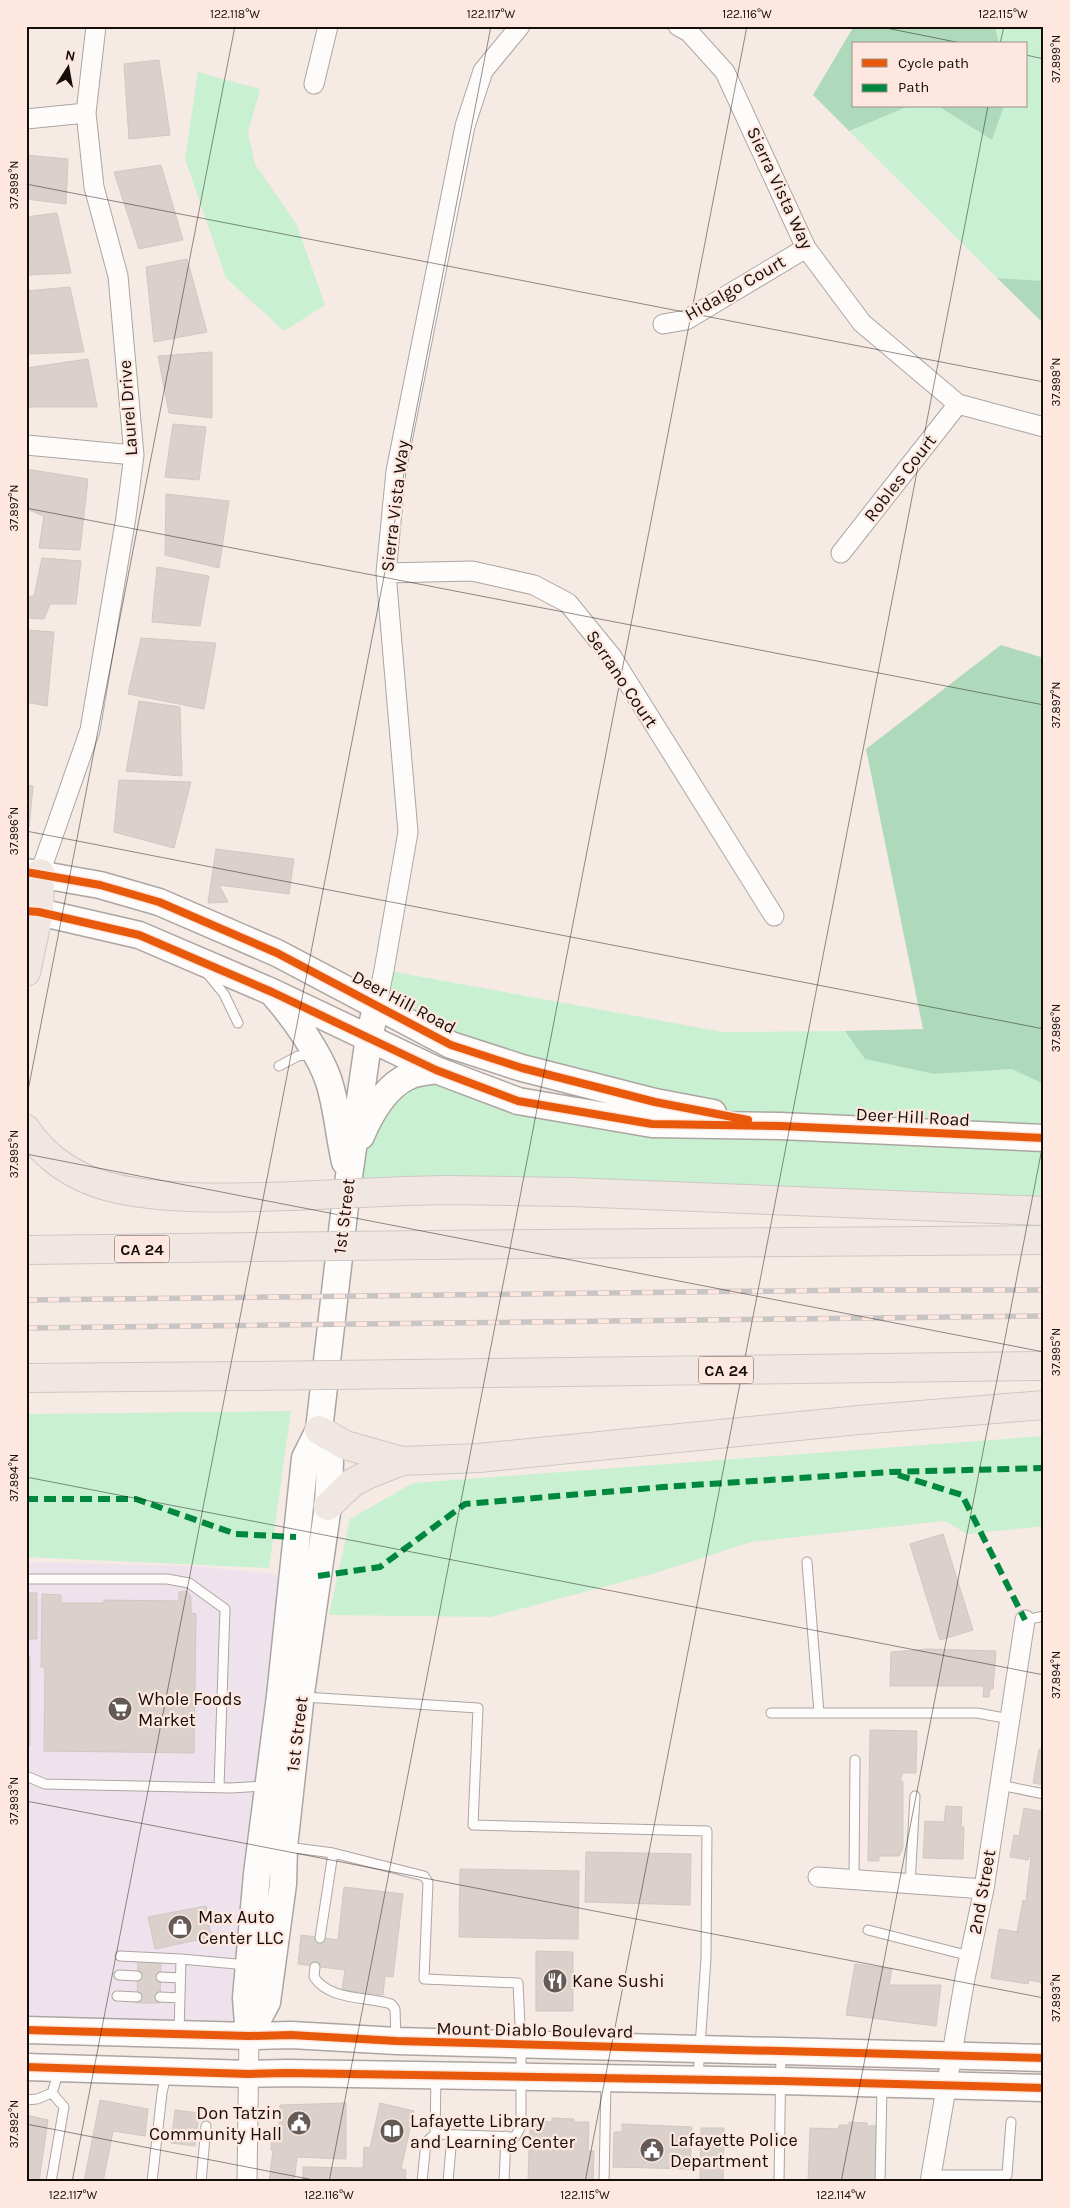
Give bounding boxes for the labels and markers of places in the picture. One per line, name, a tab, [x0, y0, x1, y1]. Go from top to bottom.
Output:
place label: Whole Foods Market	[138, 1688, 242, 1731]
supermarket icon: Whole Foods Market	[107, 1696, 133, 1722]
place label: Max Auto Center LLC	[198, 1906, 284, 1949]
shop icon: Max Auto Center LLC	[167, 1914, 193, 1940]
restaurant icon: Kane Sushi	[542, 1968, 568, 1994]
place label: Kane Sushi	[572, 1970, 665, 1992]
place label: Don Tatzin Community Hall	[149, 2102, 282, 2145]
public building icon: Don Tatzin Community Hall	[286, 2110, 312, 2136]
place label: Lafayette Library and Learning Center	[410, 2110, 575, 2153]
library icon: Lafayette Library and Learning Center	[379, 2118, 405, 2144]
place label: Lafayette Police Department	[670, 2129, 798, 2172]
public building icon: Lafayette Police Department	[639, 2137, 665, 2163]

